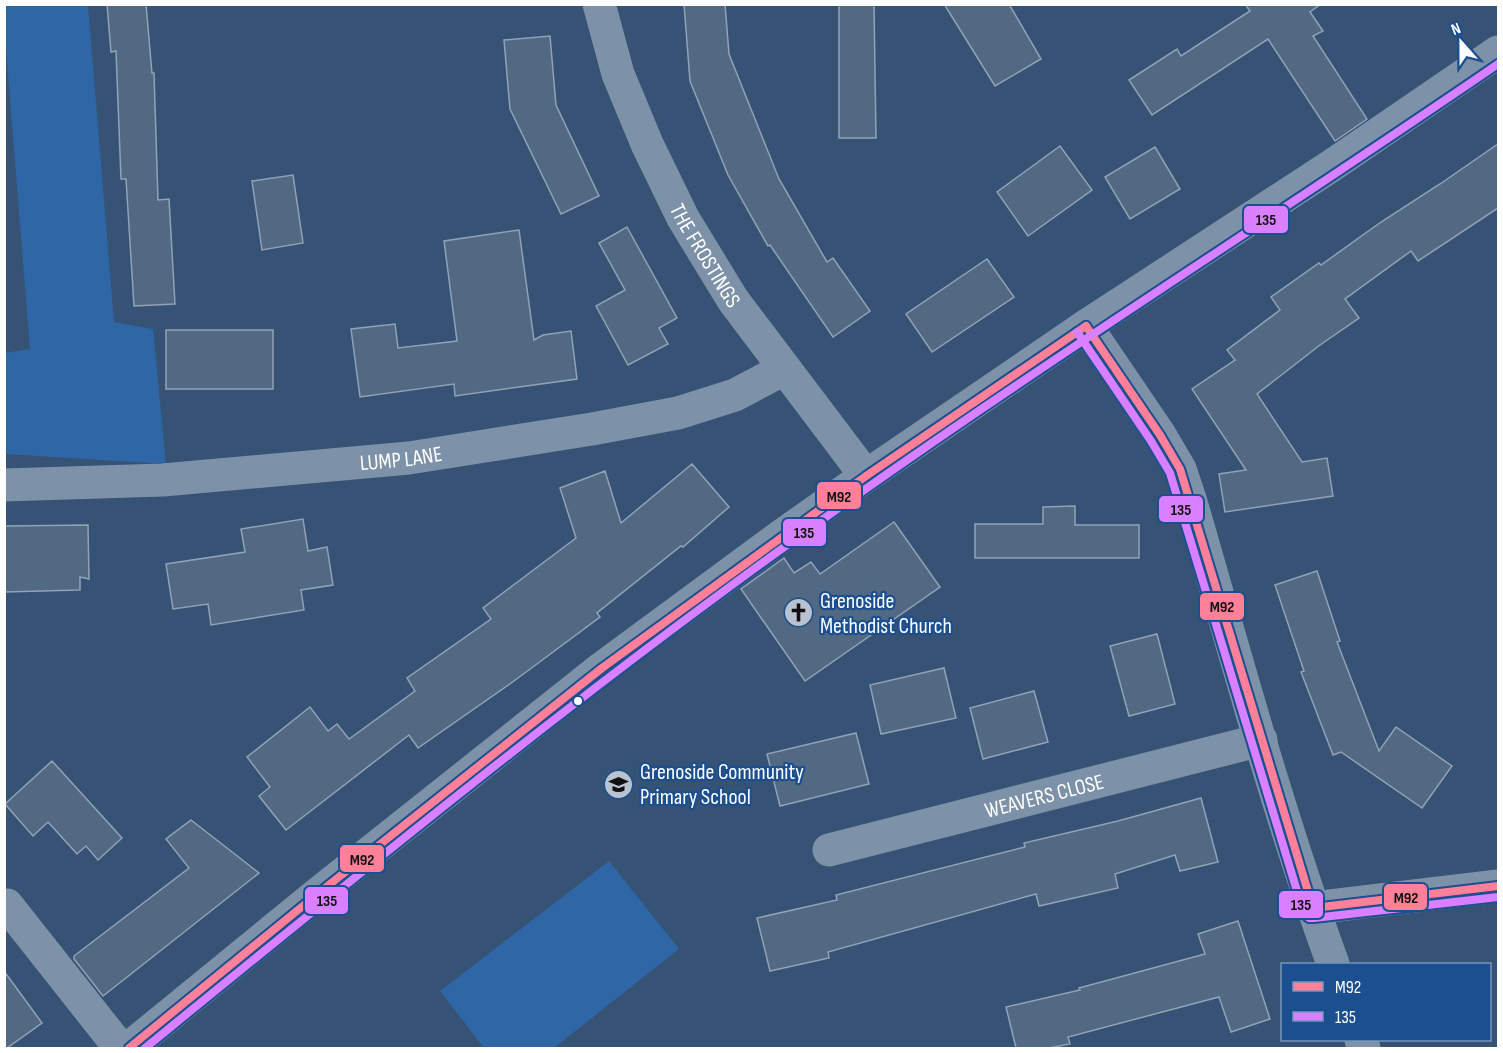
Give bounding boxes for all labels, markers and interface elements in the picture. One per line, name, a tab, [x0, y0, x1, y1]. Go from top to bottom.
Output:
north arrow	[1431, 12, 1491, 72]
text: N	[1449, 19, 1464, 40]
street label: THE FROSTINGS	[663, 199, 746, 313]
line badge: 135	[1243, 205, 1289, 234]
text: 135	[1256, 211, 1276, 230]
street label: LUMP LANE	[359, 441, 444, 477]
line badge: M92	[816, 481, 862, 510]
text: M92	[827, 488, 851, 507]
line badge: 135	[1158, 495, 1204, 523]
text: 135	[1171, 501, 1191, 520]
line badge: 135	[782, 518, 827, 547]
text: 135	[794, 524, 814, 543]
place label: Grenoside Methodist Church	[820, 588, 952, 640]
line badge: M92	[1199, 592, 1245, 621]
church icon: Grenoside Methodist Church	[783, 597, 815, 629]
text: M92	[1210, 598, 1234, 617]
unlabelled marker	[572, 695, 584, 707]
place label: Grenoside Community Primary School	[640, 759, 804, 811]
school or university icon: Grenoside Community Primary School	[603, 768, 635, 800]
street label: WEAVERS CLOSE	[982, 769, 1107, 825]
line badge: M92	[339, 844, 385, 873]
text: M92	[350, 851, 374, 870]
line badge: M92	[1383, 883, 1428, 911]
line badge: 135	[304, 886, 349, 915]
text: M92	[1394, 889, 1418, 908]
line badge: 135	[1278, 890, 1324, 919]
text: 135	[317, 892, 337, 911]
text: 135	[1291, 896, 1311, 915]
legend	[1281, 963, 1491, 1041]
text: M92	[1335, 977, 1361, 998]
text: 135	[1335, 1007, 1356, 1028]

